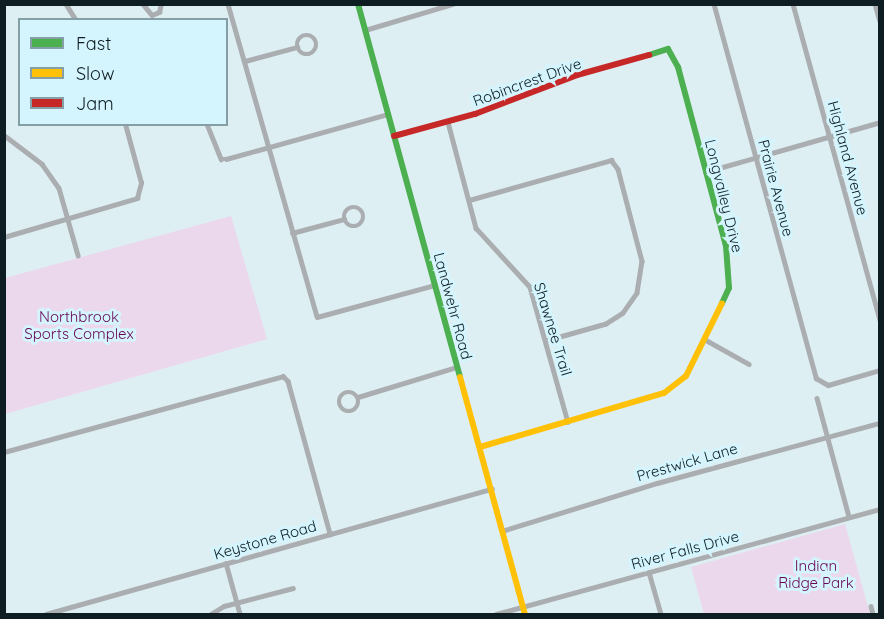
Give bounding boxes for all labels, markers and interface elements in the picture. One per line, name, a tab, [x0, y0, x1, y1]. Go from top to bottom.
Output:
legend	[18, 18, 228, 126]
text: Fast	[76, 32, 111, 55]
street label: Robincrest Drive	[470, 54, 584, 110]
text: Slow	[76, 62, 114, 85]
text: Jam	[76, 92, 114, 115]
street label: Highland Avenue	[824, 99, 872, 217]
street label: Longvalley Drive	[701, 138, 747, 254]
street label: Prairie Avenue	[754, 138, 798, 238]
street label: Landwehr Road	[430, 250, 476, 362]
street label: Shawnee Trail	[530, 280, 576, 378]
park label: Northbrook Sports Complex	[24, 307, 134, 342]
street label: Prestwick Lane	[634, 439, 740, 485]
street label: Keystone Road	[212, 517, 318, 563]
street label: River Falls Drive	[629, 527, 741, 573]
park label: Indian Ridge Park	[778, 556, 854, 591]

